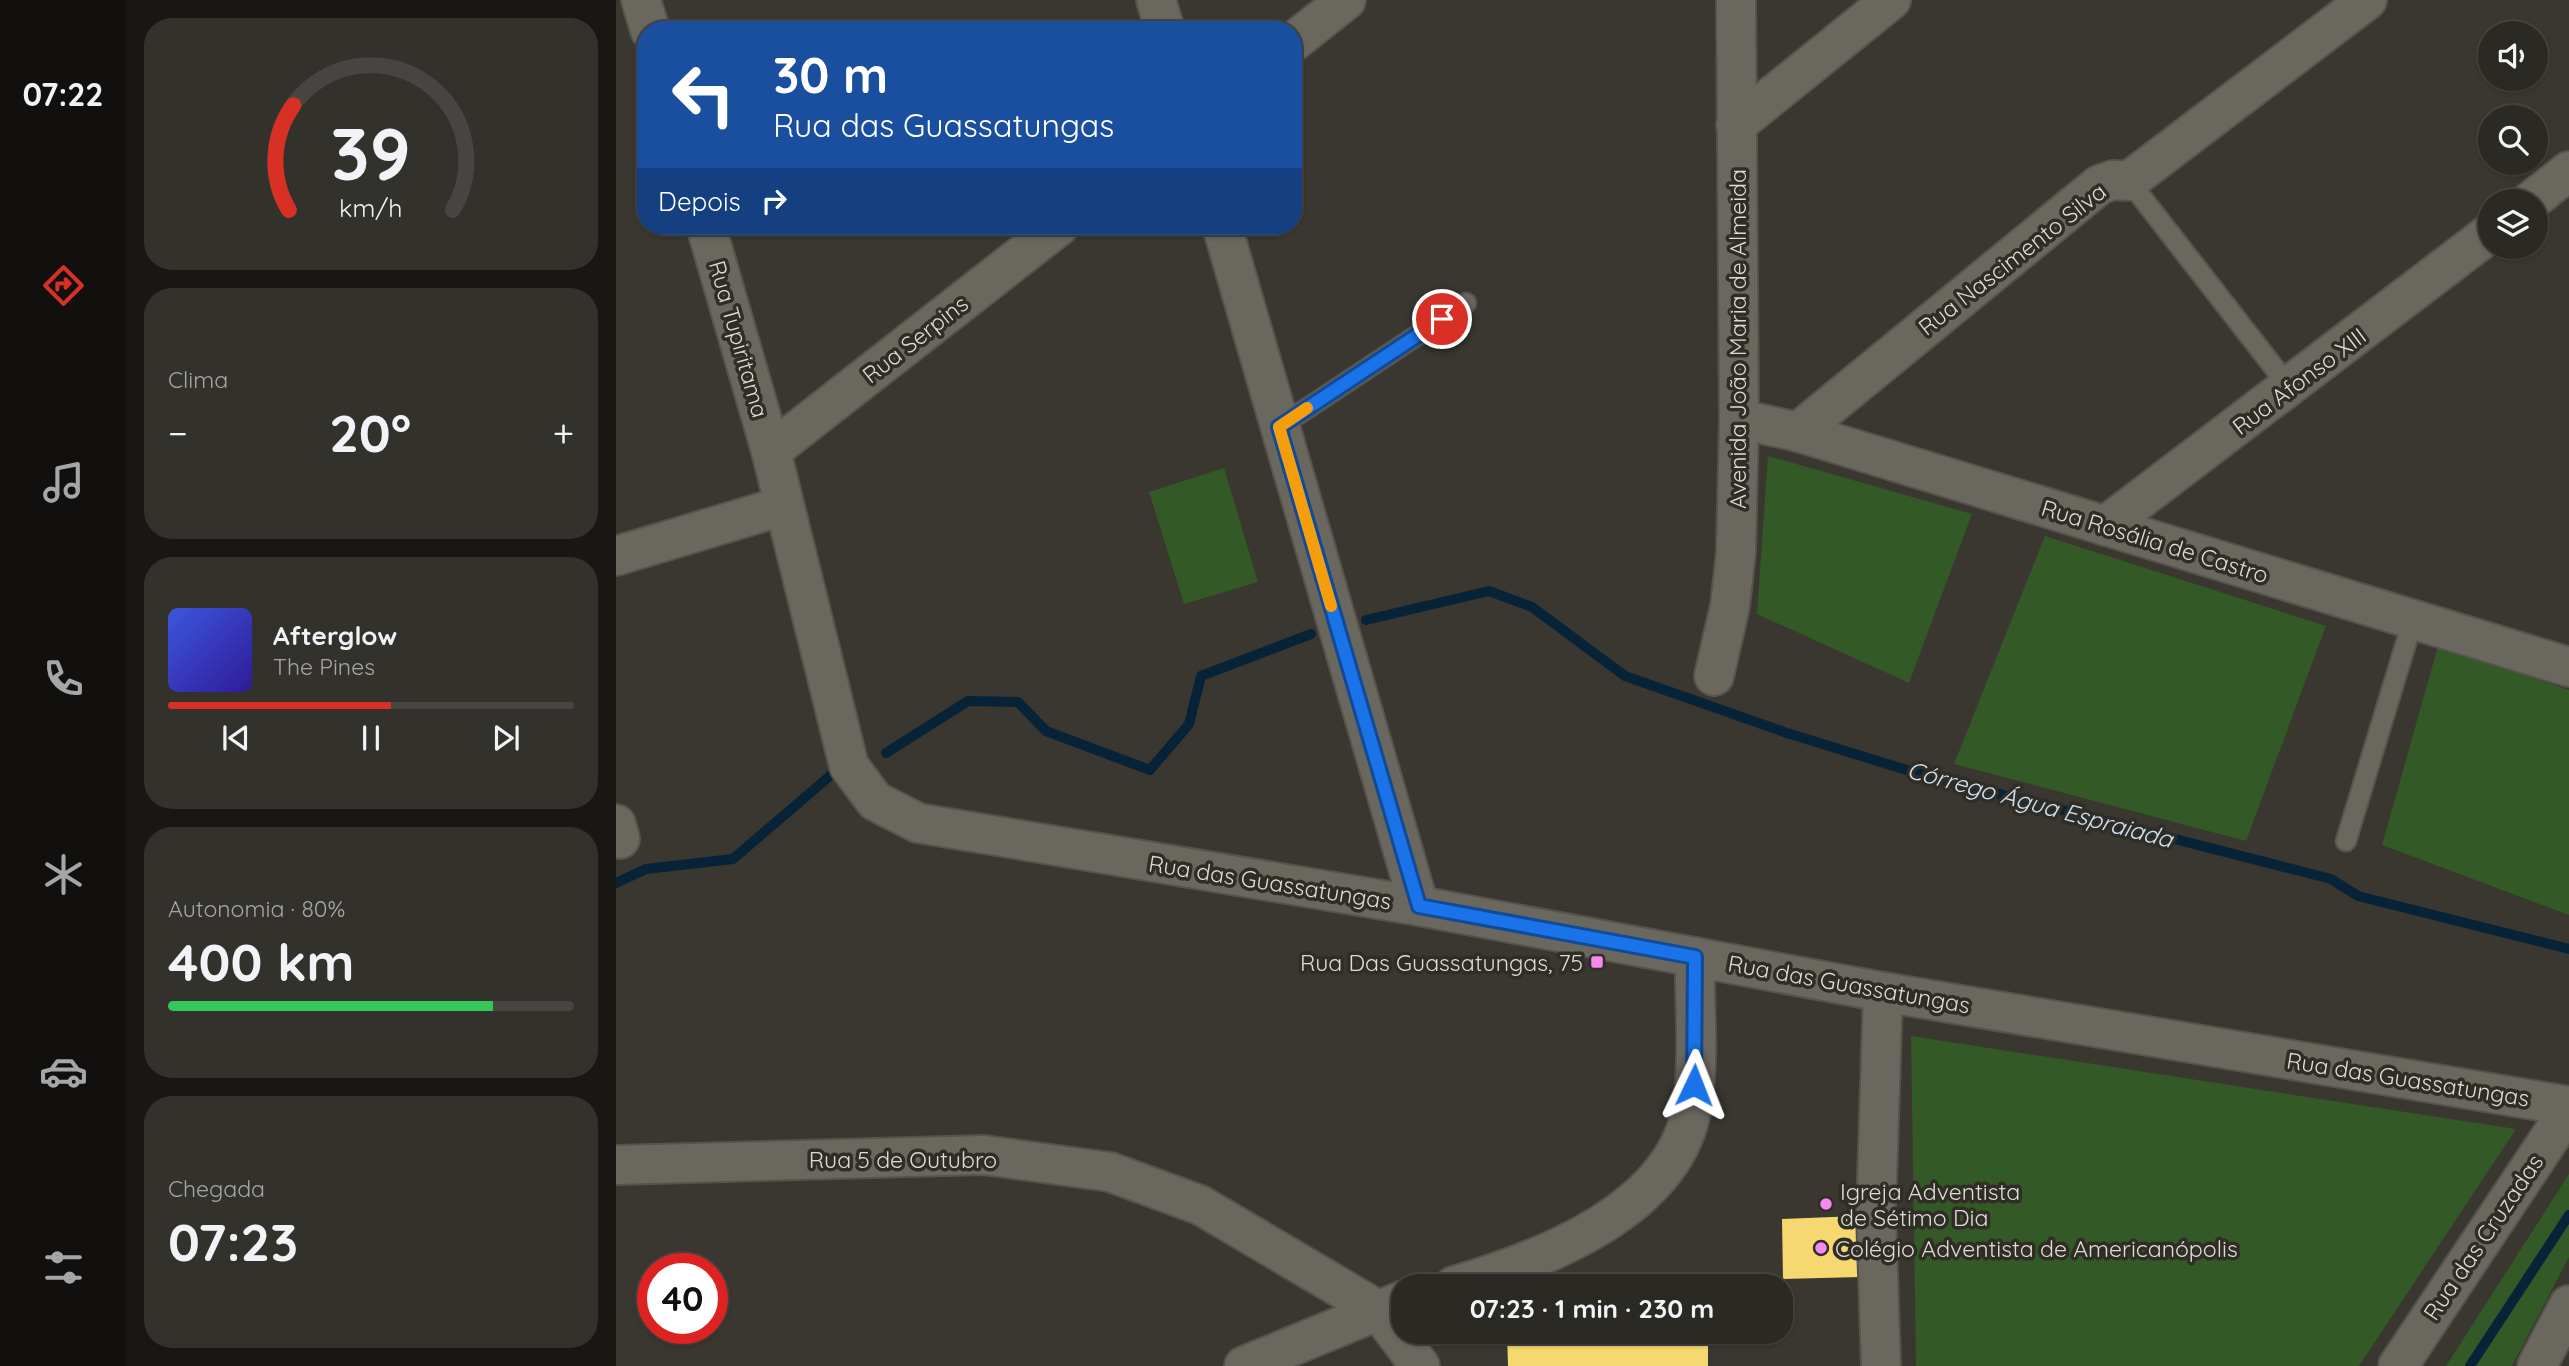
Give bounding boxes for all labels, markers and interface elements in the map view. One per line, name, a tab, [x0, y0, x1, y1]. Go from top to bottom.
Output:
map controls	[2478, 21, 2548, 259]
button: sound	[2478, 21, 2548, 91]
text: 30 m	[773, 44, 888, 105]
icon: left	[658, 49, 749, 140]
text: 07:22	[22, 74, 104, 114]
text: Rua das Guassatungas	[773, 105, 1114, 145]
button: search	[2478, 105, 2548, 175]
text: 39	[331, 107, 411, 198]
street label: Avenida João Maria de Almeida	[1723, 169, 1752, 509]
street label: Rua Nascimento Silva	[1912, 177, 2112, 341]
icon: right	[755, 182, 793, 220]
text: Depois	[658, 185, 741, 218]
button: layers	[2478, 189, 2548, 259]
text: km/h	[339, 192, 403, 223]
street label: Rua Tupiritama	[703, 257, 775, 421]
icon: directions	[39, 261, 88, 310]
street label: Rua Serpins	[856, 289, 974, 389]
pin	[1412, 289, 1472, 349]
icon: arrive	[1423, 300, 1461, 338]
street label: Rua Afonso XIII	[2226, 321, 2372, 441]
text: Clima	[168, 365, 228, 394]
text: 20°	[329, 400, 411, 465]
text: −	[168, 409, 188, 457]
text: +	[553, 409, 574, 457]
icon: music	[39, 458, 88, 507]
street label: Rua Rosália de Castro	[2038, 493, 2272, 589]
text: Afterglow	[273, 619, 397, 652]
text: The Pines	[273, 652, 375, 681]
icon: phone	[39, 654, 88, 703]
icon: previous	[217, 719, 255, 757]
icon: pause	[352, 719, 390, 757]
icon: next	[487, 719, 525, 757]
water label: Córrego Água Espraiada	[1904, 754, 2178, 854]
street label: Rua das Guassatungas	[1147, 848, 1393, 916]
icon: climate	[39, 850, 88, 899]
text: Autonomia · 80%	[168, 894, 345, 923]
text: 400 km	[168, 929, 355, 994]
place label: Rua Das Guassatungas, 75	[1300, 948, 1583, 977]
street label: Rua das Guassatungas	[1726, 948, 1972, 1020]
marker: Rua Das Guassatungas, 75	[1589, 954, 1605, 970]
street label: Rua das Guassatungas	[2285, 1045, 2531, 1113]
icon: car	[39, 1047, 88, 1096]
position arrow	[1657, 1048, 1731, 1122]
street label: Rua 5 de Outubro	[809, 1145, 997, 1174]
street label: Rua das Cruzadas	[2417, 1148, 2549, 1326]
text: Chegada	[168, 1174, 265, 1203]
place label: Igreja Adventista de Sétimo Dia	[1840, 1177, 2020, 1232]
marker: Igreja Adventista de Sétimo Dia	[1818, 1196, 1834, 1212]
text: 07:23	[168, 1209, 298, 1274]
place label: Colégio Adventista de Americanópolis	[1835, 1234, 2238, 1263]
marker: Colégio Adventista de Americanópolis	[1813, 1240, 1829, 1256]
icon: filters	[39, 1243, 88, 1292]
speed limit sign: 40	[637, 1253, 728, 1344]
text: 07:23 · 1 min · 230 m	[1470, 1292, 1714, 1325]

